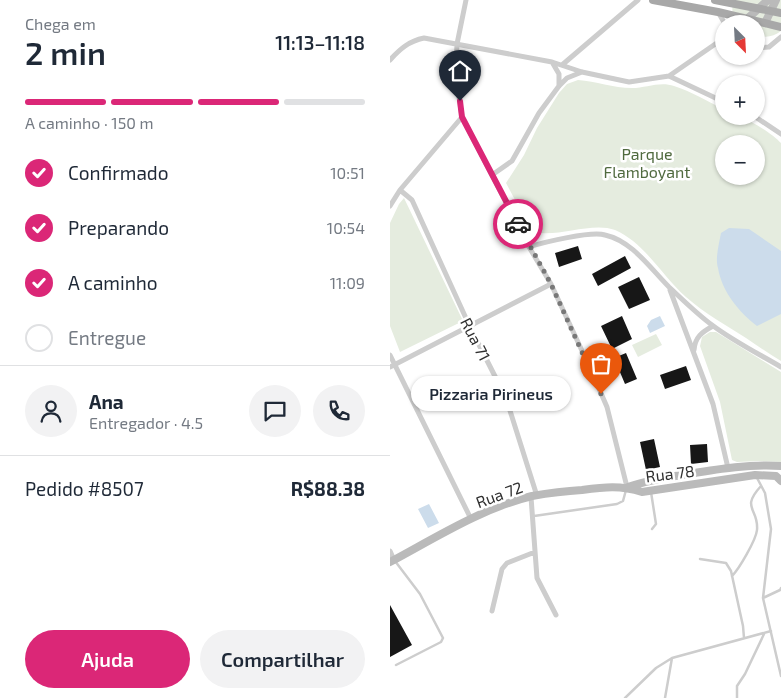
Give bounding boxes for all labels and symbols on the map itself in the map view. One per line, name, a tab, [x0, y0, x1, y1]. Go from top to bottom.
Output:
north arrow	[715, 15, 765, 65]
pin	[439, 50, 481, 101]
park label: Parque Flamboyant	[604, 144, 690, 181]
courier	[493, 199, 543, 249]
street label: Rua 71	[457, 314, 495, 364]
pin	[580, 343, 622, 394]
callout: Pizzaria Pirineus	[411, 376, 571, 412]
street label: Rua 78	[644, 461, 696, 485]
street label: Rua 72	[473, 477, 525, 511]

